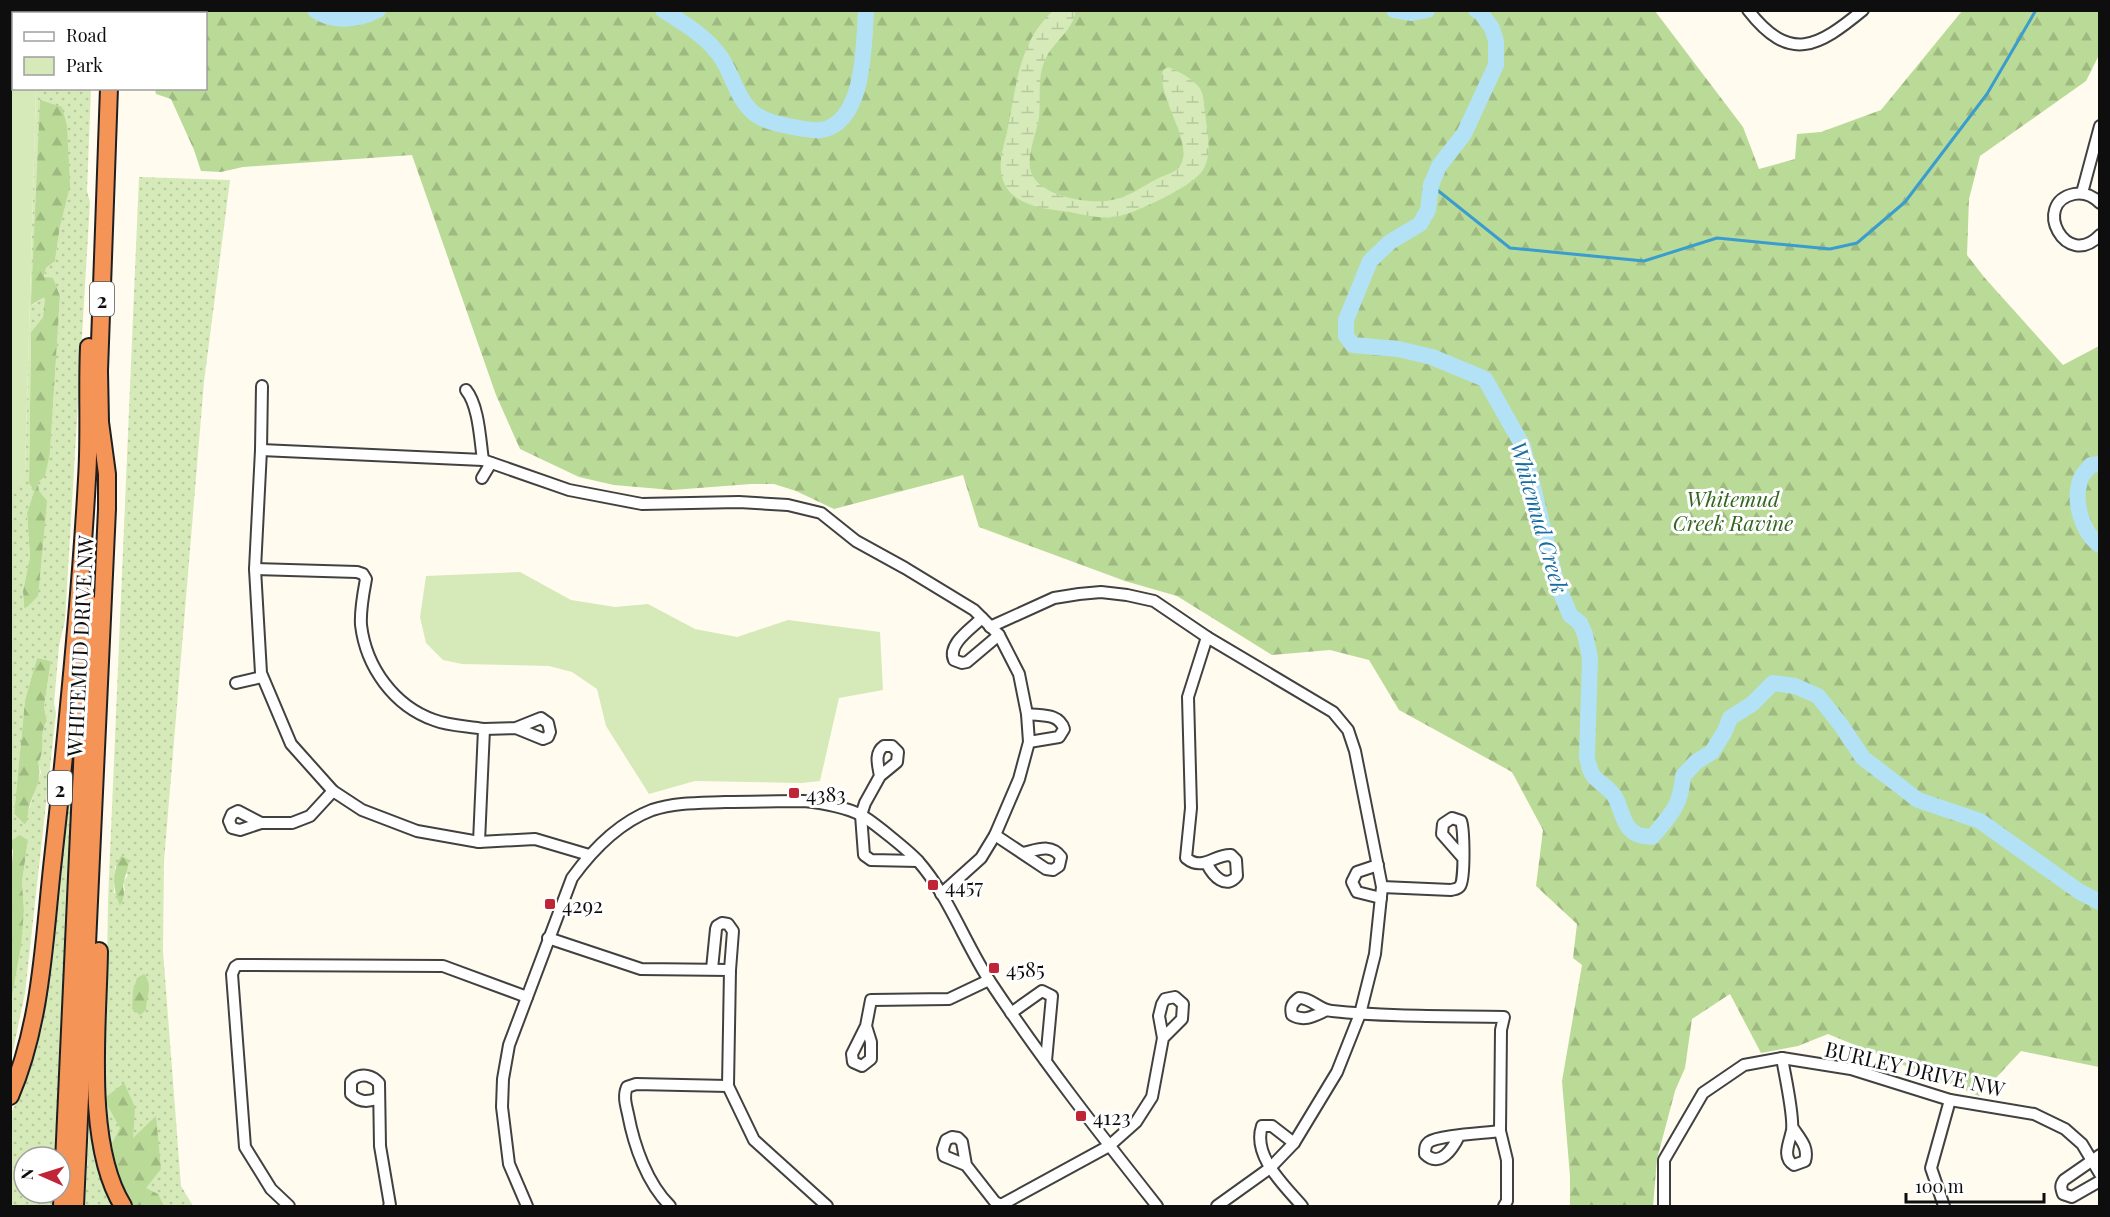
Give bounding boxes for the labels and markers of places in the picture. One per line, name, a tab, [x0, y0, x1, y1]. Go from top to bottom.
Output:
place label: 4383	[806, 779, 846, 807]
marker: 4383	[787, 786, 801, 800]
place label: 4457	[945, 871, 983, 899]
marker: 4457	[926, 878, 940, 892]
place label: 4292	[562, 890, 603, 918]
marker: 4292	[543, 897, 557, 911]
place label: 4585	[1006, 954, 1045, 982]
marker: 4585	[987, 961, 1001, 975]
place label: 4123	[1093, 1102, 1131, 1130]
marker: 4123	[1074, 1109, 1088, 1123]

